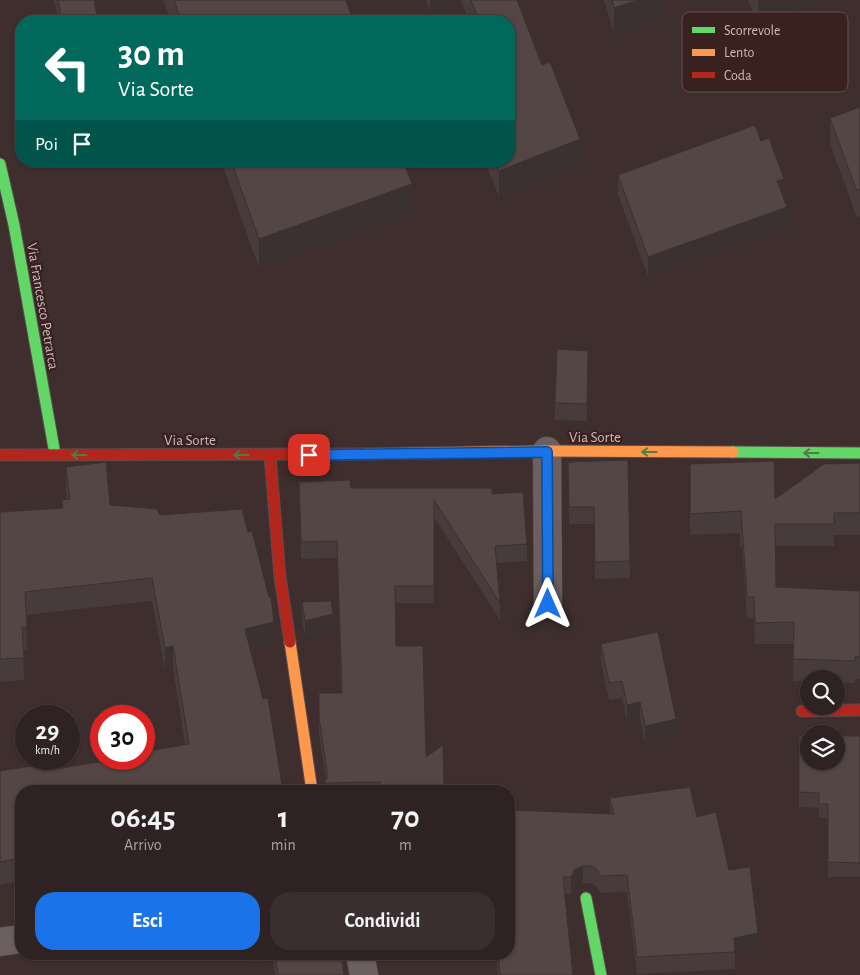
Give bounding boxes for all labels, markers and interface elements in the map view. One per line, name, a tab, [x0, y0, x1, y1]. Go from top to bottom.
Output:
legend	[682, 12, 848, 92]
text: Scorrevole	[724, 24, 780, 38]
icon: left	[35, 35, 100, 100]
text: 30 m	[118, 37, 185, 72]
text: Lento	[724, 46, 755, 60]
text: Coda	[724, 69, 752, 83]
text: Via Sorte	[118, 78, 194, 100]
icon: arrive	[68, 130, 96, 158]
text: Poi	[35, 135, 58, 154]
street label: Via Francesco Petrarca	[24, 242, 61, 371]
street label: Via Sorte	[569, 430, 621, 445]
street label: Via Sorte	[164, 433, 216, 448]
pin	[288, 434, 330, 476]
icon: arrive	[295, 441, 323, 469]
one-way arrow	[641, 447, 658, 457]
one-way arrow	[804, 448, 820, 458]
one-way arrow	[71, 450, 88, 460]
one-way arrow	[234, 450, 250, 460]
position arrow	[521, 577, 573, 629]
map controls	[800, 670, 845, 770]
button: search	[800, 670, 845, 715]
speed limit sign: 30	[90, 705, 155, 770]
text: 29	[36, 719, 59, 744]
button: layers	[800, 725, 845, 770]
text: km/h	[35, 744, 60, 756]
text: 06:45	[110, 803, 175, 833]
text: 1	[278, 803, 289, 833]
text: 70	[391, 803, 420, 833]
text: Arrivo	[124, 837, 162, 853]
text: min	[271, 837, 296, 853]
text: m	[399, 837, 412, 853]
button: Esci	[35, 892, 260, 950]
button: Condividi	[270, 892, 495, 950]

